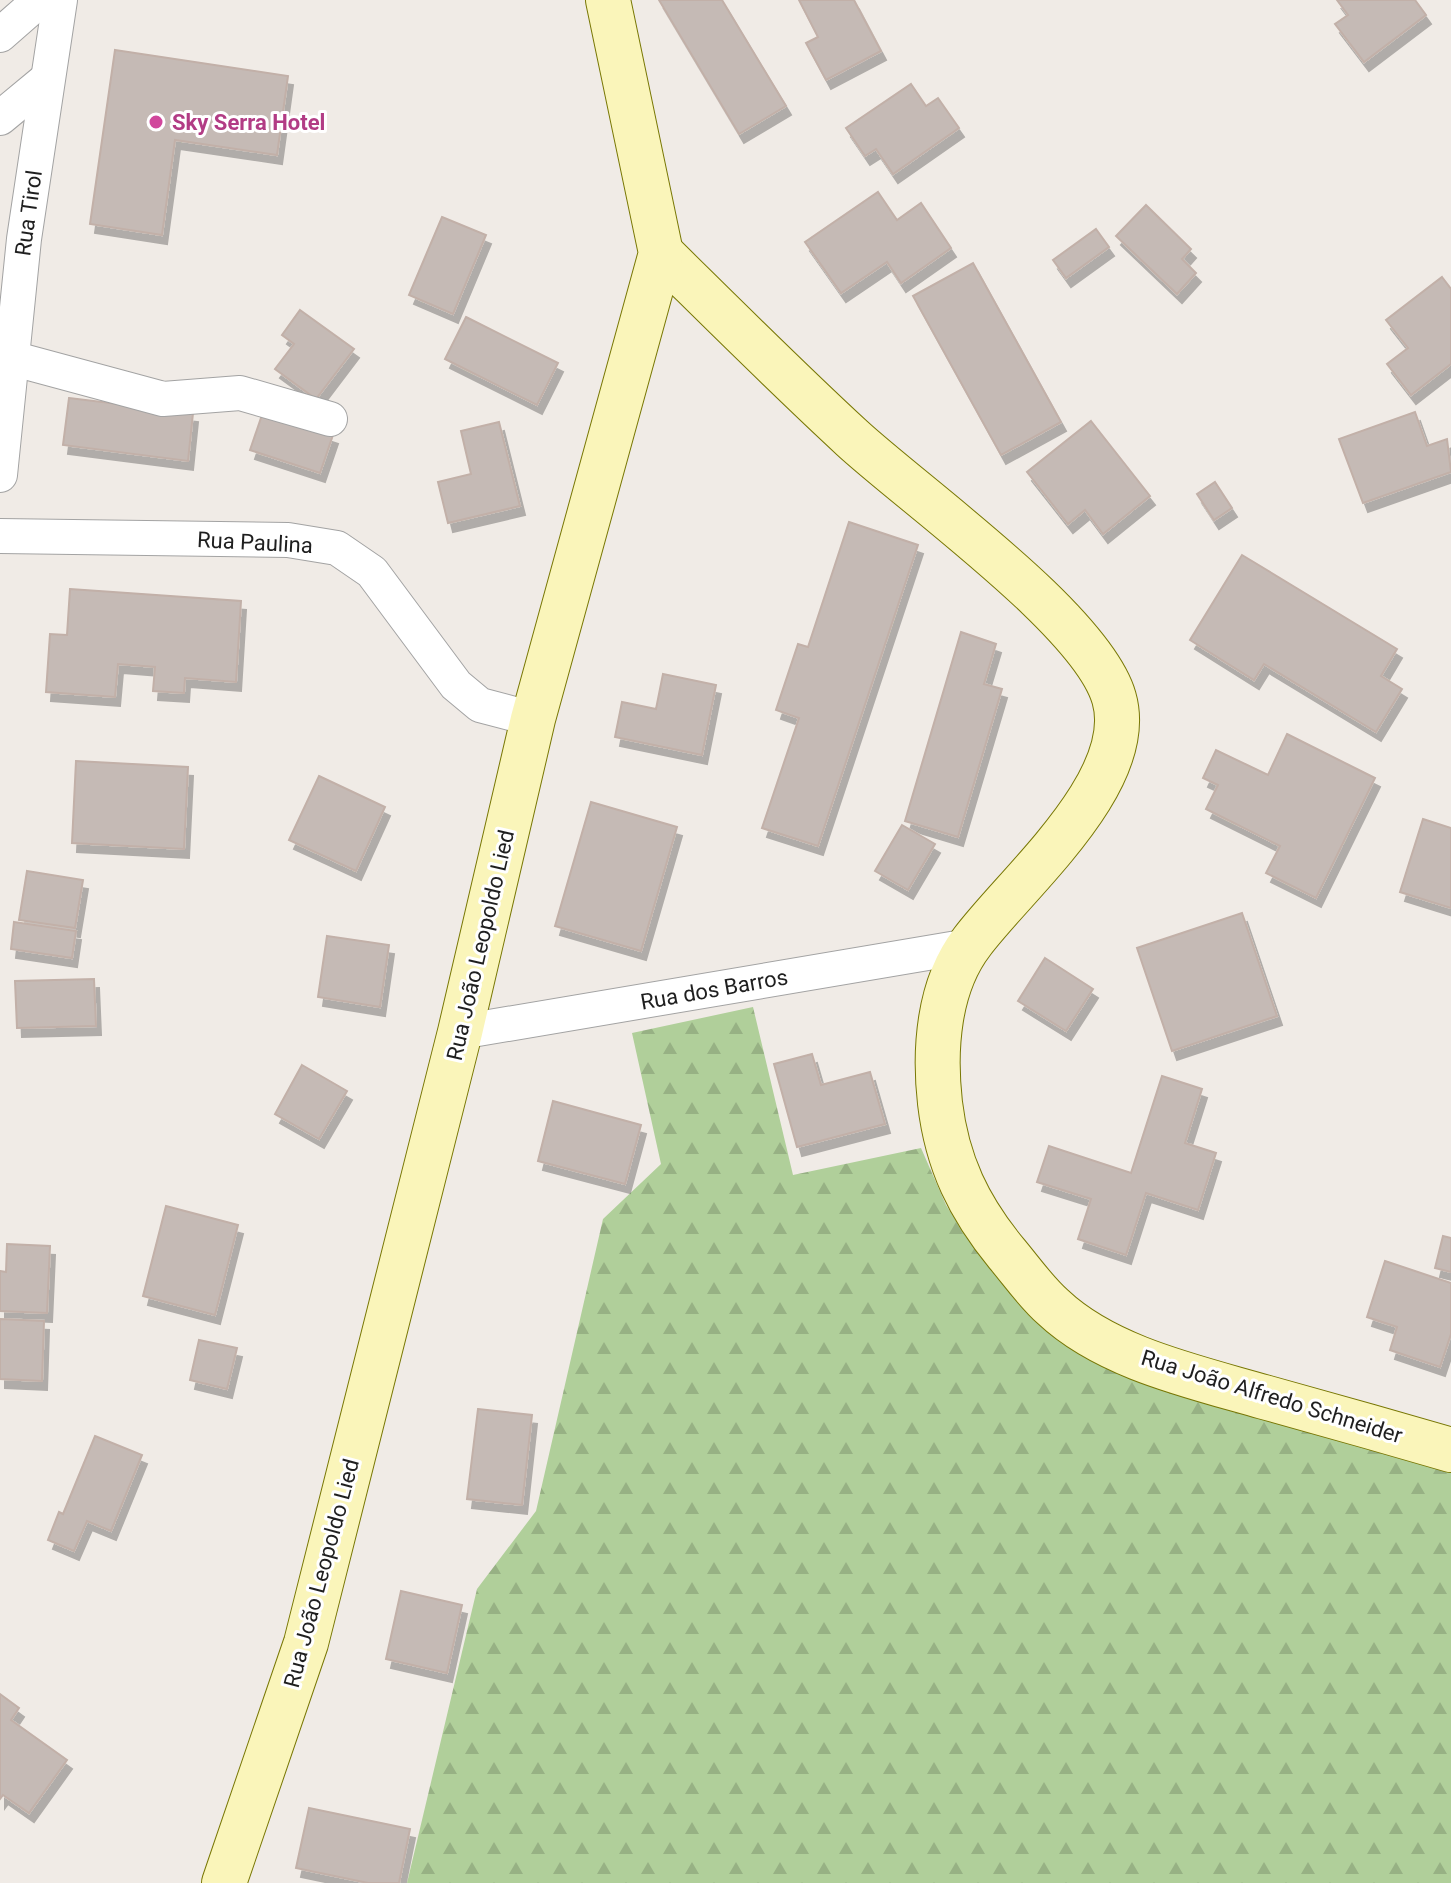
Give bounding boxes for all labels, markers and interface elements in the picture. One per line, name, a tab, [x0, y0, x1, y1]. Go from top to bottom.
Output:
place label: Sky Serra Hotel	[172, 110, 325, 135]
marker: Sky Serra Hotel	[147, 113, 165, 131]
street label: Rua Tirol	[10, 169, 47, 258]
street label: Rua Paulina	[197, 527, 313, 558]
street label: Rua João Leopoldo Lied	[442, 827, 519, 1063]
street label: Rua dos Barros	[638, 964, 790, 1015]
street label: Rua João Alfredo Schneider	[1138, 1345, 1406, 1448]
street label: Rua João Leopoldo Lied	[279, 1456, 364, 1690]

